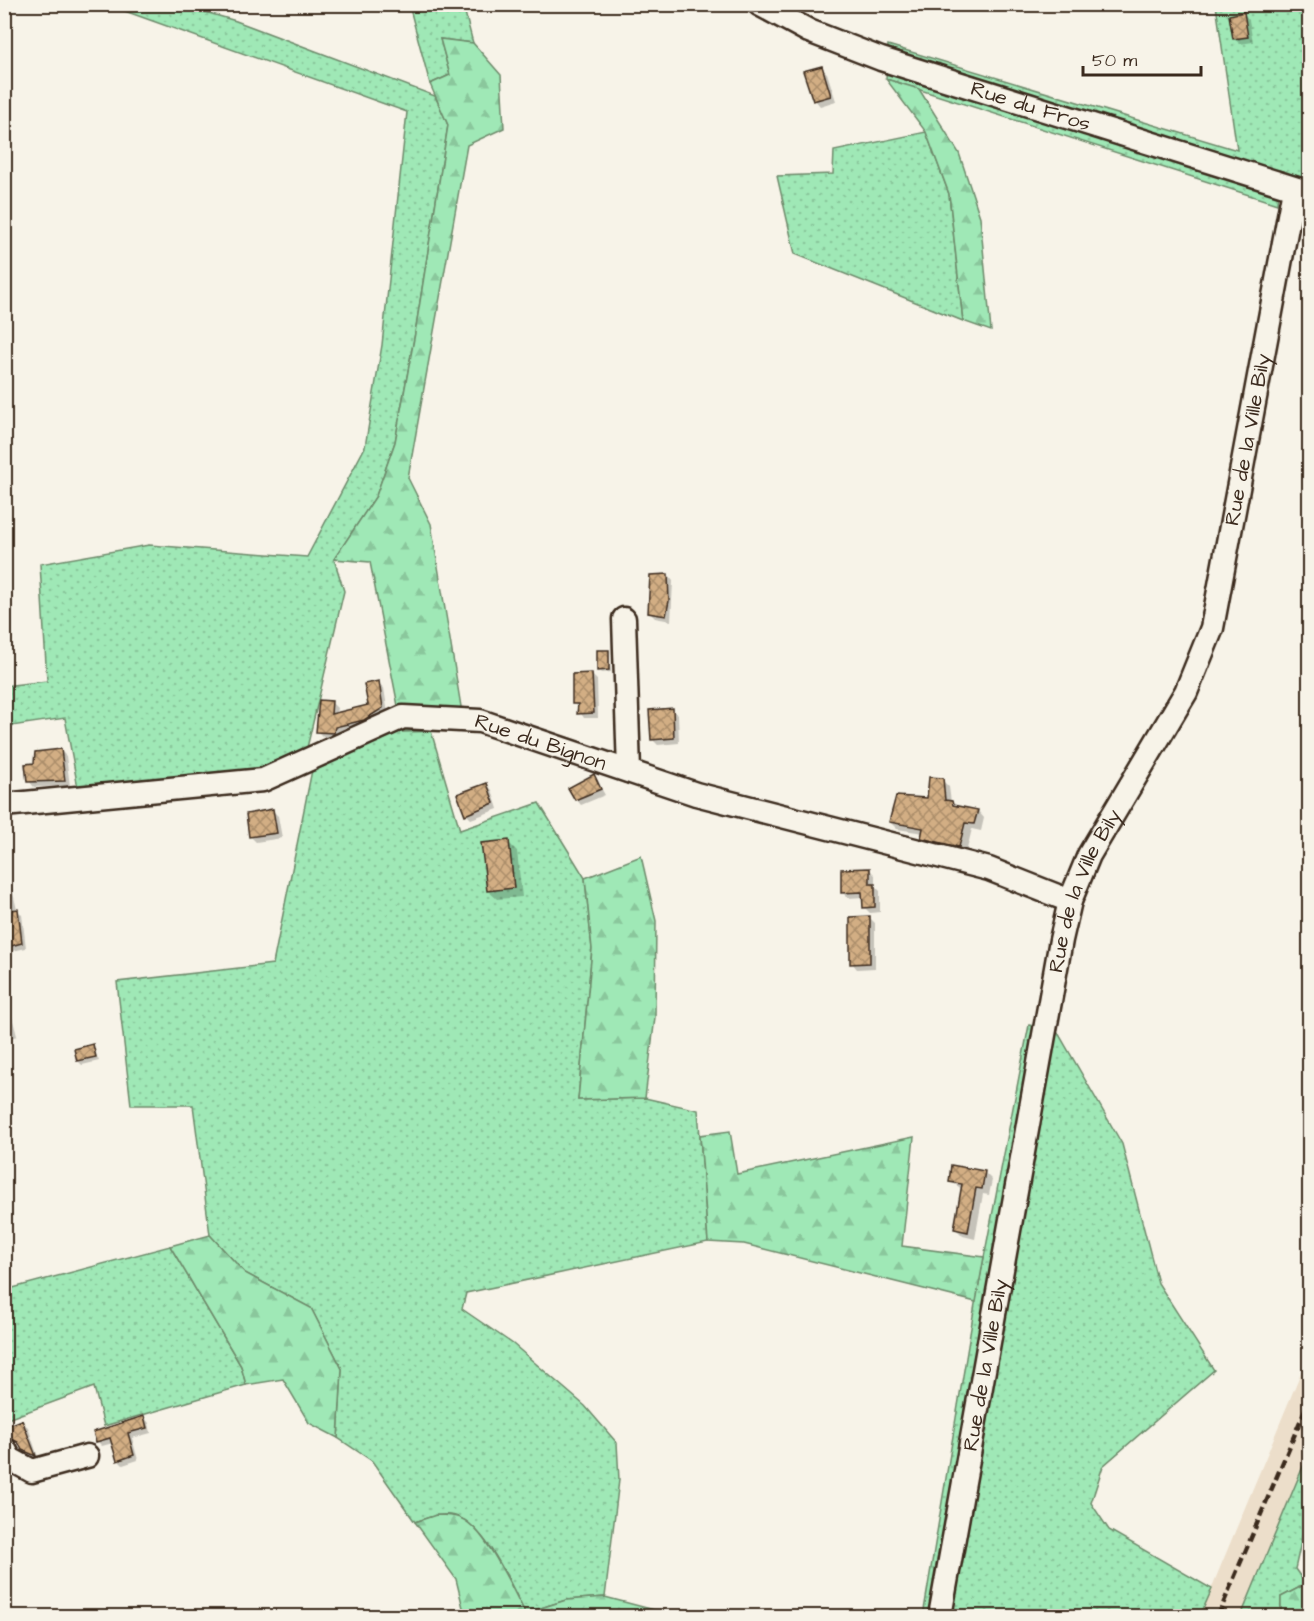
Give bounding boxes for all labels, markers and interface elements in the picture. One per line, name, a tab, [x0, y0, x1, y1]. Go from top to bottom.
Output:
scale bar	[1083, 39, 1202, 77]
text: 50 m	[1092, 48, 1137, 73]
street label: Rue du Fros	[967, 73, 1094, 138]
street label: Rue de la Ville Bily	[1217, 351, 1279, 528]
street label: Rue du Bignon	[471, 706, 610, 777]
street label: Rue de la Ville Bily	[1041, 803, 1130, 975]
street label: Rue de la Ville Bily	[955, 1276, 1017, 1453]

